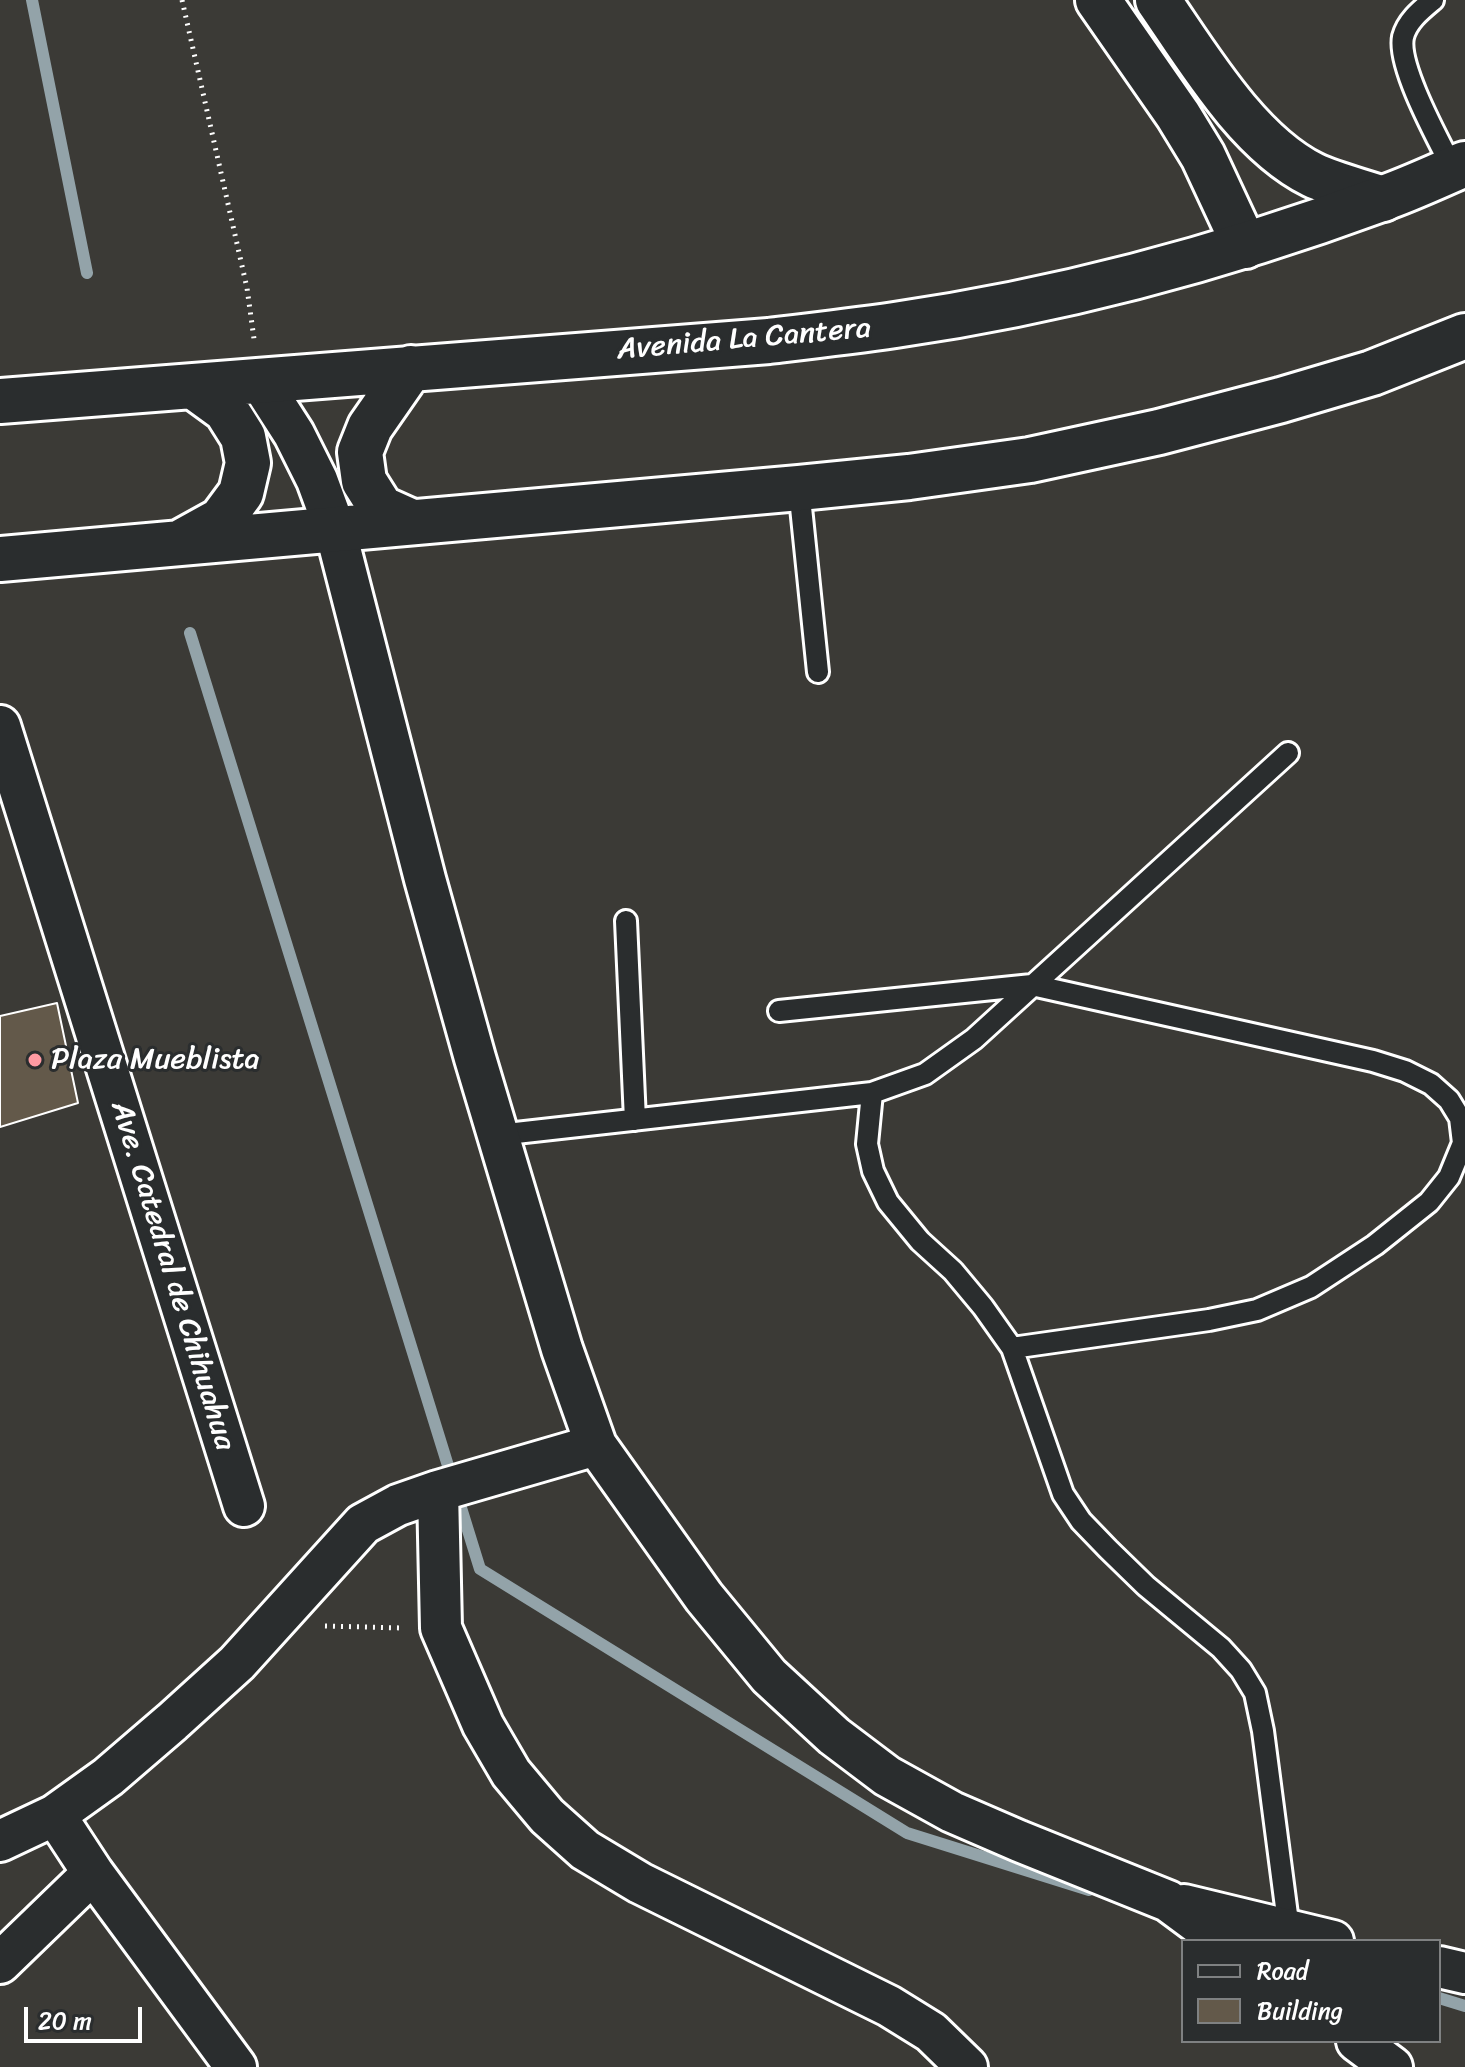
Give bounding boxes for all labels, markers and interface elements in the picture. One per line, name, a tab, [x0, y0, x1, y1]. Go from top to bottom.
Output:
street label: Avenida La Cantera	[616, 311, 872, 369]
place label: Plaza Mueblista	[51, 1042, 260, 1078]
marker: Plaza Mueblista	[26, 1051, 44, 1069]
street label: Ave. Catedral de Chihuahua	[102, 1097, 242, 1455]
legend	[1181, 1939, 1441, 2043]
text: Road	[1257, 1950, 1308, 1992]
text: Building	[1257, 1990, 1343, 2032]
scale bar	[28, 1991, 146, 2041]
text: 20 m	[38, 2000, 92, 2042]

